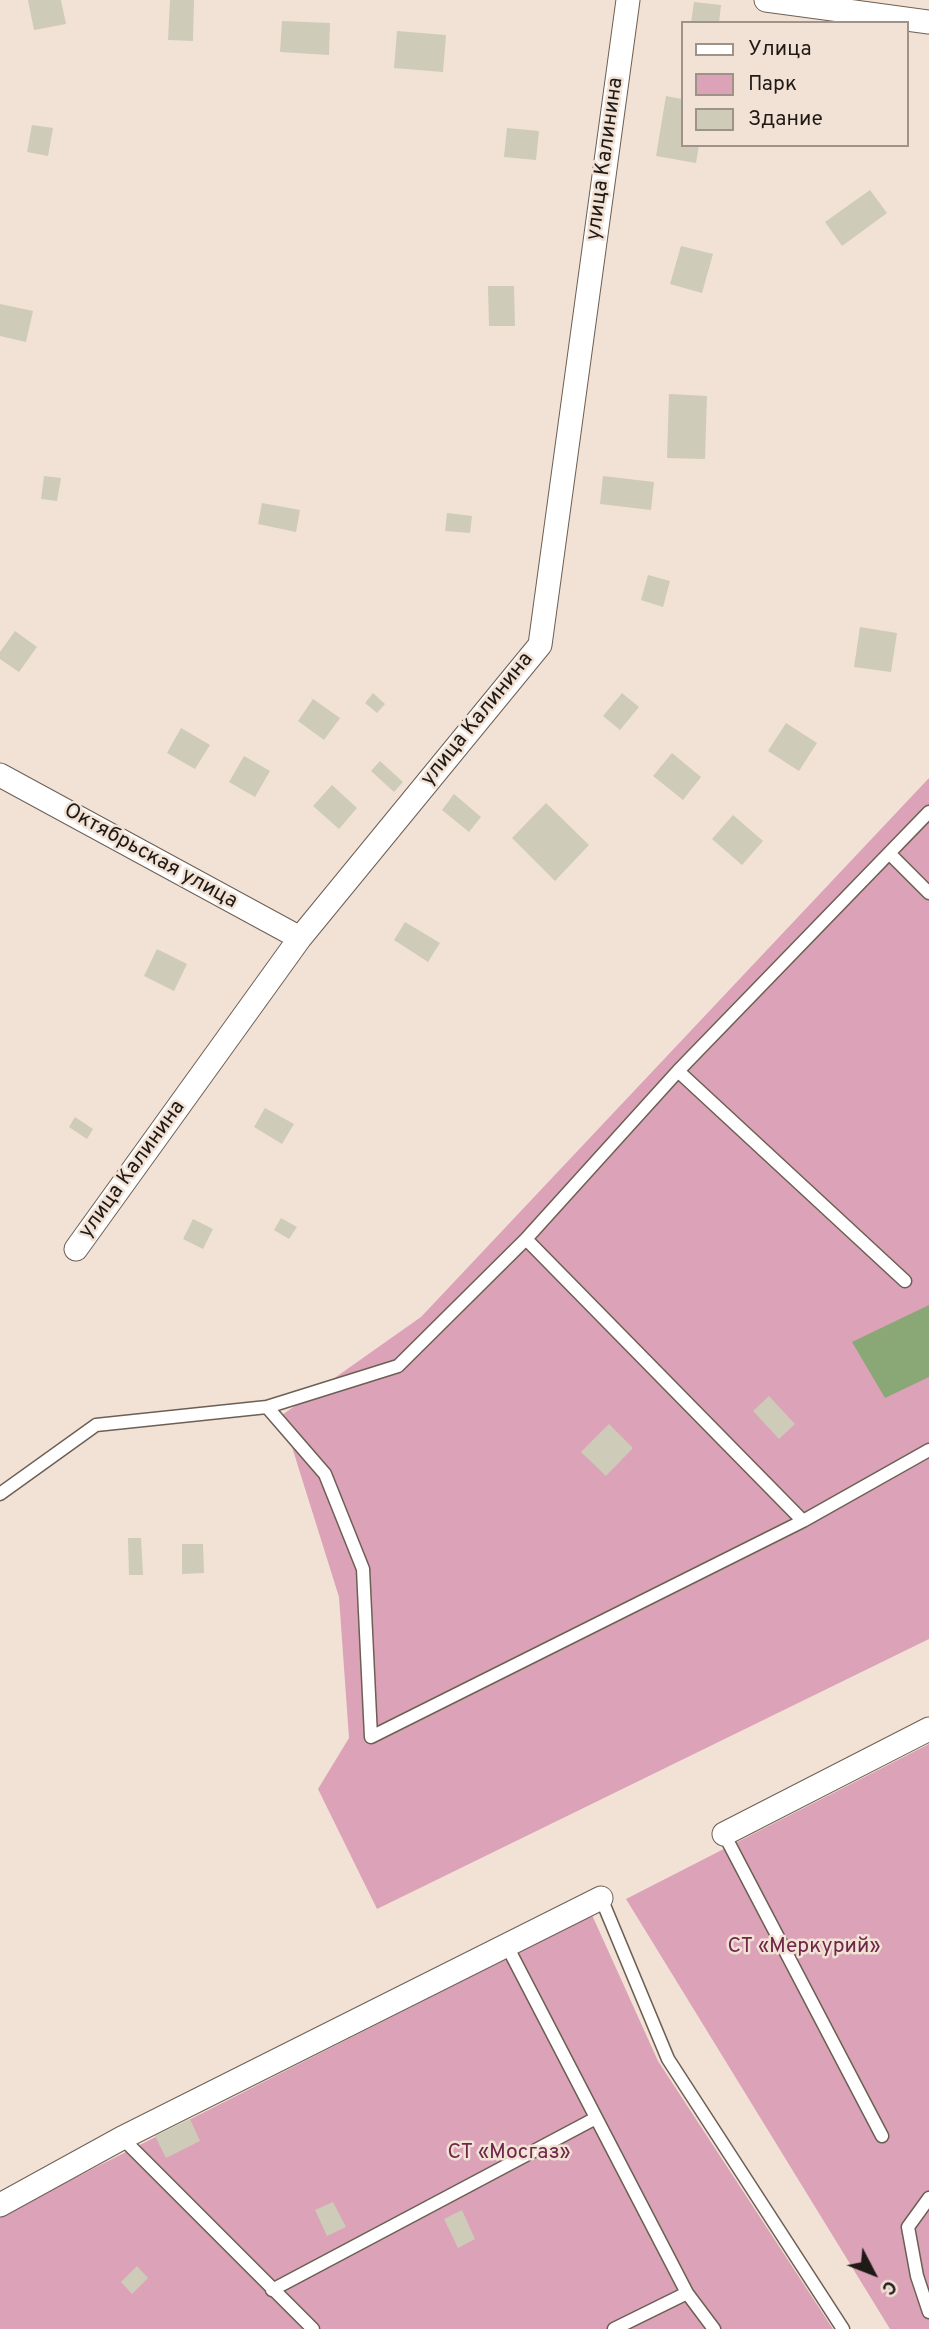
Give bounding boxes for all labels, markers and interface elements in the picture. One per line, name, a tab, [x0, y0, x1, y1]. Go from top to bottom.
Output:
legend	[680, 21, 908, 147]
text: Улица	[748, 36, 812, 63]
text: Парк	[748, 71, 797, 98]
street label: улица Калинина	[582, 76, 630, 242]
text: Здание	[748, 106, 823, 133]
street label: улица Калинина	[416, 648, 540, 792]
street label: Октябрьская улица	[59, 799, 241, 915]
street label: улица Калинина	[75, 1096, 191, 1244]
park label: СТ «Меркурий»	[727, 1935, 881, 1961]
park label: СТ «Мосгаз»	[447, 2141, 571, 2167]
north arrow	[838, 2238, 908, 2308]
text: С	[876, 2275, 902, 2300]

